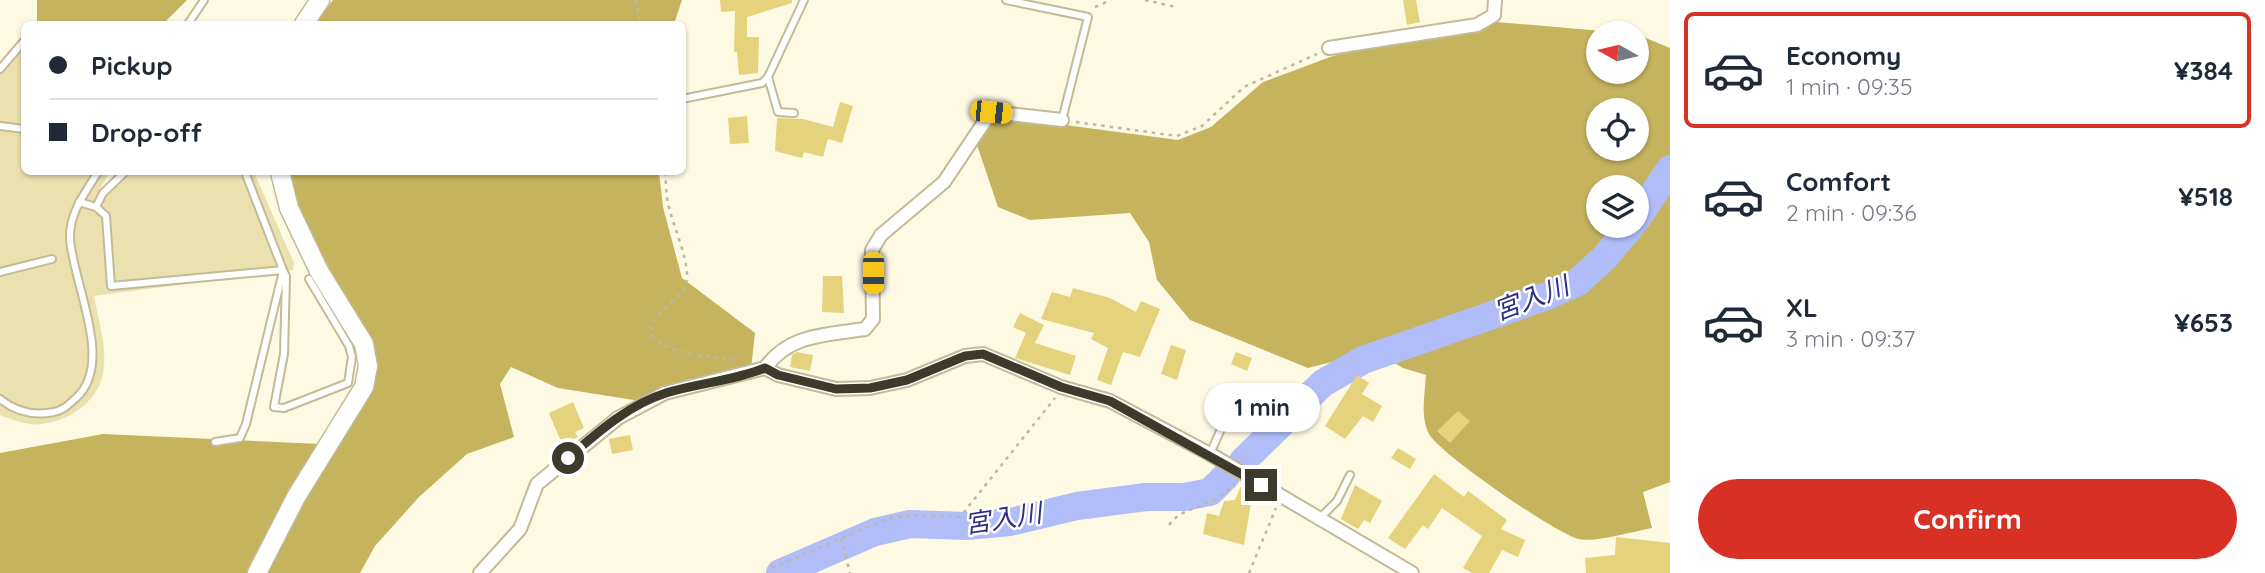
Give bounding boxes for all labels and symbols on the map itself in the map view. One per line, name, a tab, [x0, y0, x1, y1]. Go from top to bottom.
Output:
north arrow	[1586, 21, 1648, 84]
car	[970, 99, 1013, 125]
car	[863, 252, 884, 294]
water label: 宮入川	[1489, 268, 1576, 327]
callout: 1 min	[1203, 384, 1319, 433]
route start	[552, 442, 584, 474]
route end	[1245, 469, 1277, 501]
water label: 宮入川	[962, 495, 1047, 540]

